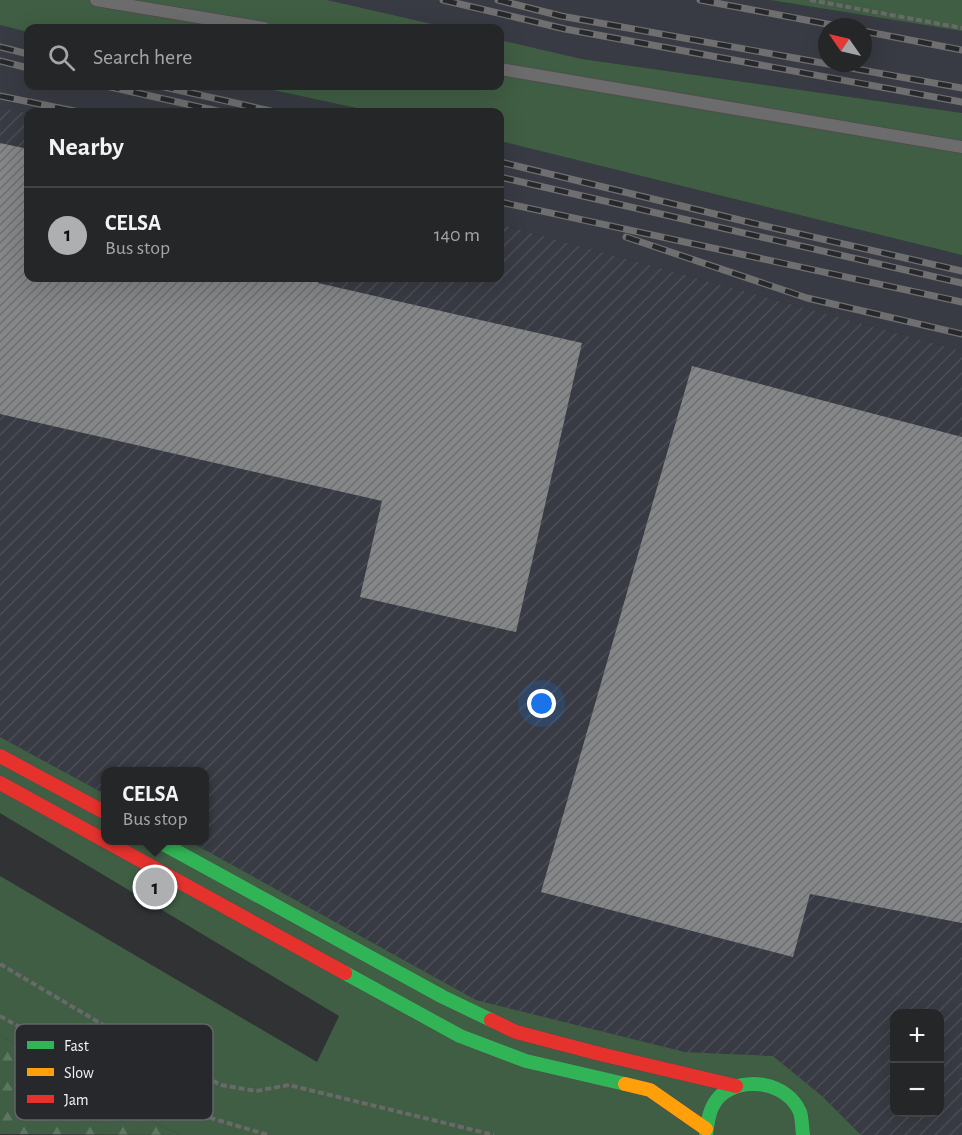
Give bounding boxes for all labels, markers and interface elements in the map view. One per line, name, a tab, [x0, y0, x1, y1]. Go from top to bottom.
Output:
north arrow	[818, 18, 872, 72]
search box	[24, 24, 504, 90]
icon: search	[45, 41, 78, 74]
text: Search here	[93, 46, 192, 68]
text: Nearby	[48, 134, 124, 160]
text: CELSA	[105, 212, 161, 234]
text: 1	[64, 225, 71, 245]
text: 140 m	[434, 225, 480, 245]
text: Bus stop	[105, 238, 170, 258]
your location	[527, 689, 556, 718]
popup	[101, 767, 209, 845]
text: CELSA	[122, 783, 179, 805]
text: Bus stop	[122, 809, 188, 829]
pin: 1	[136, 864, 174, 910]
map controls	[890, 1009, 944, 1117]
button: +	[890, 1009, 944, 1063]
legend	[15, 1024, 213, 1120]
text: Fast	[64, 1038, 89, 1054]
button: −	[890, 1063, 944, 1117]
text: Slow	[64, 1065, 94, 1081]
text: Jam	[64, 1092, 89, 1108]

